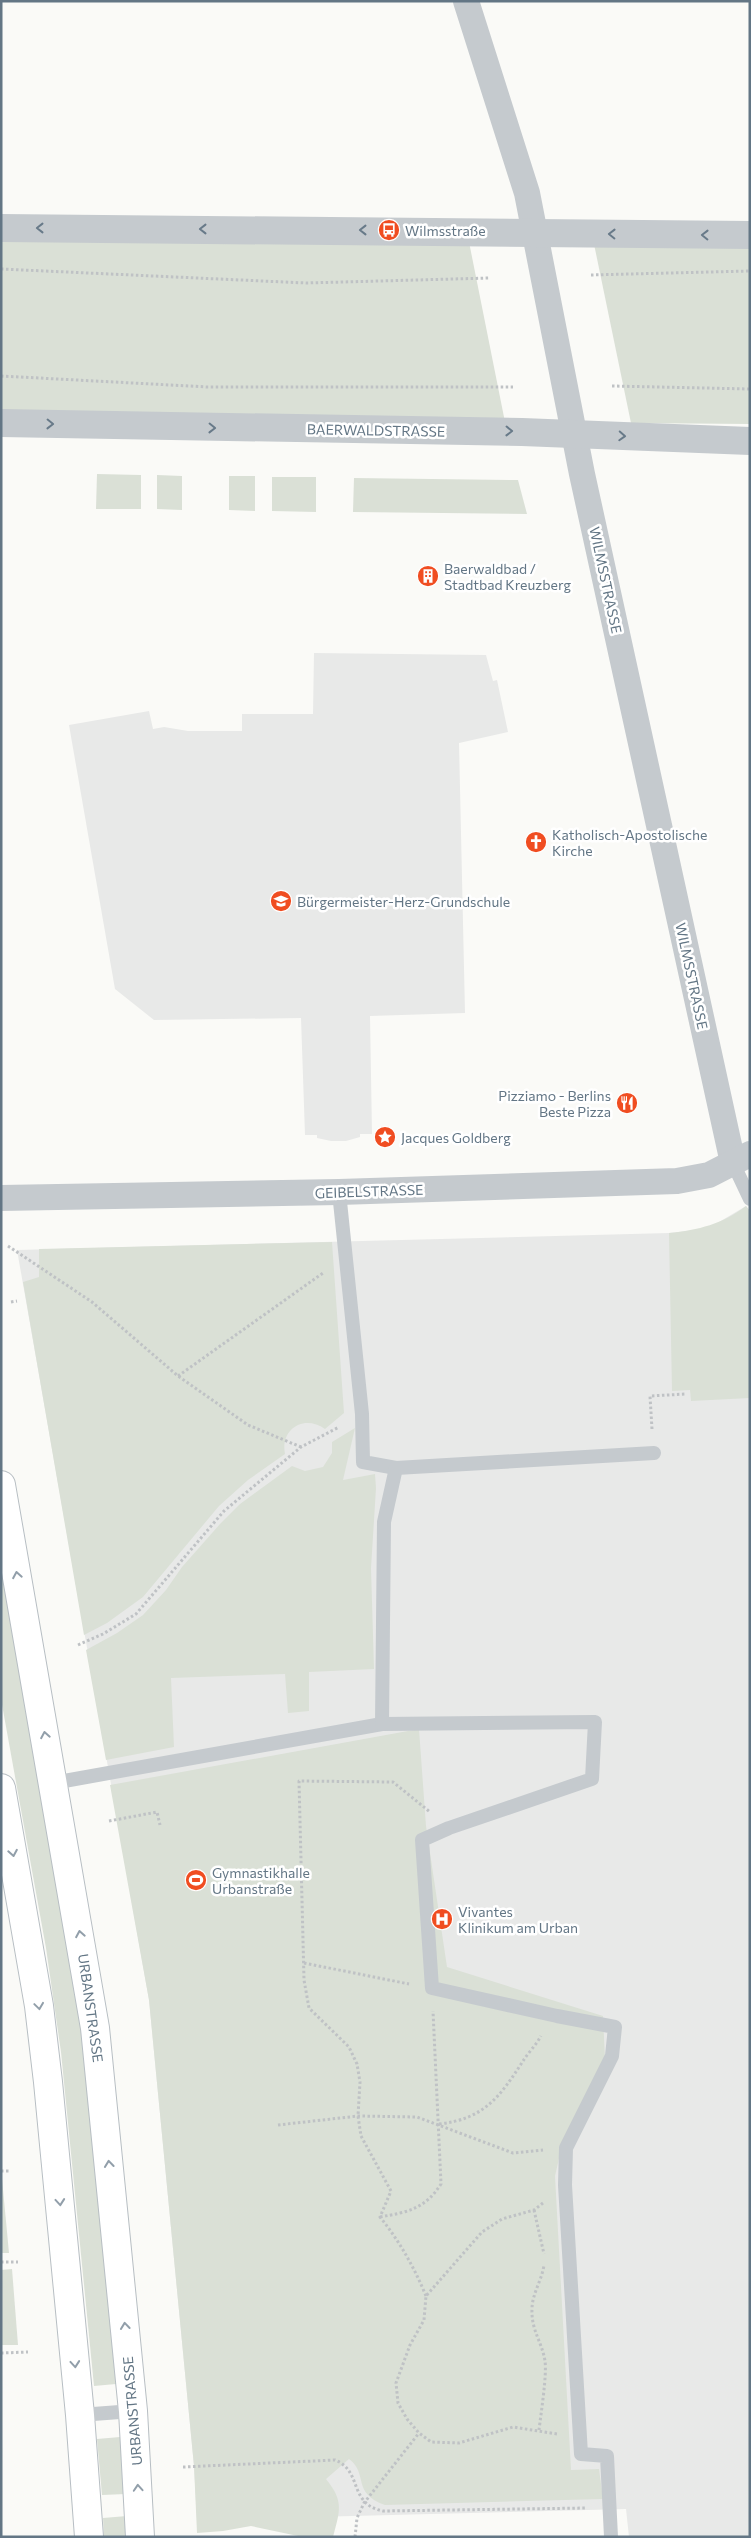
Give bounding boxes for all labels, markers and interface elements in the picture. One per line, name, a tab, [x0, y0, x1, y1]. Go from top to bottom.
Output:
bus stop icon: Wilmsstraße	[377, 218, 401, 242]
place label: Wilmsstraße	[405, 222, 486, 239]
one-way arrow	[36, 223, 44, 233]
one-way arrow	[199, 224, 206, 234]
one-way arrow	[359, 225, 367, 235]
one-way arrow	[608, 229, 616, 239]
one-way arrow	[701, 230, 709, 240]
one-way arrow	[46, 419, 54, 429]
street label: BAERWALDSTRASSE	[307, 420, 445, 440]
one-way arrow	[209, 423, 217, 433]
one-way arrow	[505, 426, 513, 437]
one-way arrow	[619, 430, 627, 441]
street label: WILMSSTRASSE	[586, 525, 626, 635]
place label: Baerwaldbad / Stadtbad Kreuzberg	[444, 560, 571, 593]
building icon: Baerwaldbad / Stadtbad Kreuzberg	[416, 564, 440, 588]
place label: Katholisch-Apostolische Kirche	[552, 826, 707, 859]
church icon: Katholisch-Apostolische Kirche	[524, 830, 548, 854]
school or university icon: Bürgermeister-Herz-Grundschule	[269, 889, 293, 913]
place label: Bürgermeister-Herz-Grundschule	[297, 893, 510, 910]
street label: WILMSSTRASSE	[672, 921, 712, 1031]
place label: Pizziamo - Berlins Beste Pizza	[498, 1087, 611, 1120]
restaurant icon: Pizziamo - Berlins Beste Pizza	[615, 1091, 639, 1115]
place icon: Jacques Goldberg	[373, 1125, 397, 1149]
place label: Jacques Goldberg	[401, 1129, 511, 1146]
street label: GEIBELSTRASSE	[314, 1181, 424, 1201]
one-way arrow	[12, 1570, 22, 1579]
one-way arrow	[41, 1730, 51, 1739]
one-way arrow	[7, 1849, 17, 1857]
place label: Gymnastikhalle Urbanstraße	[212, 1864, 310, 1897]
sports icon: Gymnastikhalle Urbanstraße	[184, 1868, 208, 1892]
place label: Vivantes Klinikum am Urban	[458, 1903, 578, 1936]
hospital icon: Vivantes Klinikum am Urban	[430, 1907, 454, 1931]
one-way arrow	[75, 1929, 85, 1938]
street label: URBANSTRASSE	[75, 1953, 107, 2063]
one-way arrow	[33, 2002, 43, 2010]
one-way arrow	[104, 2160, 115, 2168]
one-way arrow	[54, 2199, 65, 2207]
one-way arrow	[119, 2322, 130, 2330]
street label: URBANSTRASSE	[119, 2356, 145, 2466]
one-way arrow	[69, 2360, 80, 2368]
one-way arrow	[132, 2484, 143, 2492]

